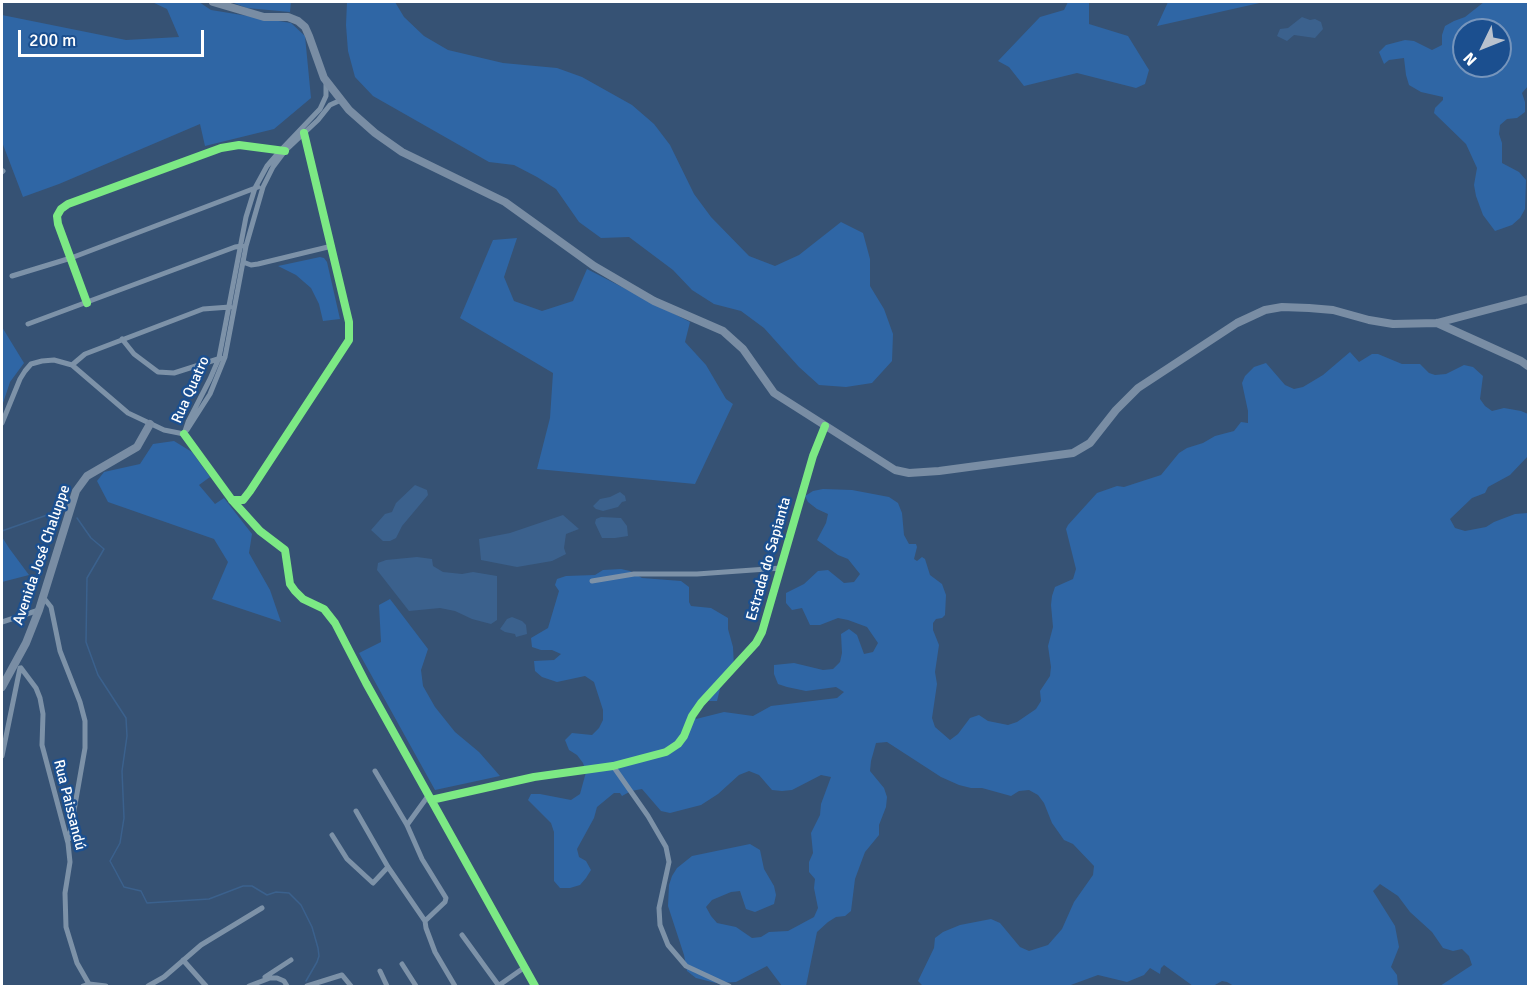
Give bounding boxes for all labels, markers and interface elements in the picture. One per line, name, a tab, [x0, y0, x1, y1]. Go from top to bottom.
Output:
scale bar	[21, 18, 207, 56]
north arrow	[1452, 18, 1512, 78]
text: 200 m	[29, 29, 76, 51]
text: N	[1459, 48, 1481, 70]
street label: Rua Quatro	[168, 354, 214, 426]
street label: Avenida José Chaluppe	[10, 483, 74, 627]
street label: Estrada do Sapianta	[743, 495, 795, 623]
street label: Rua Paissandú	[49, 758, 89, 852]

